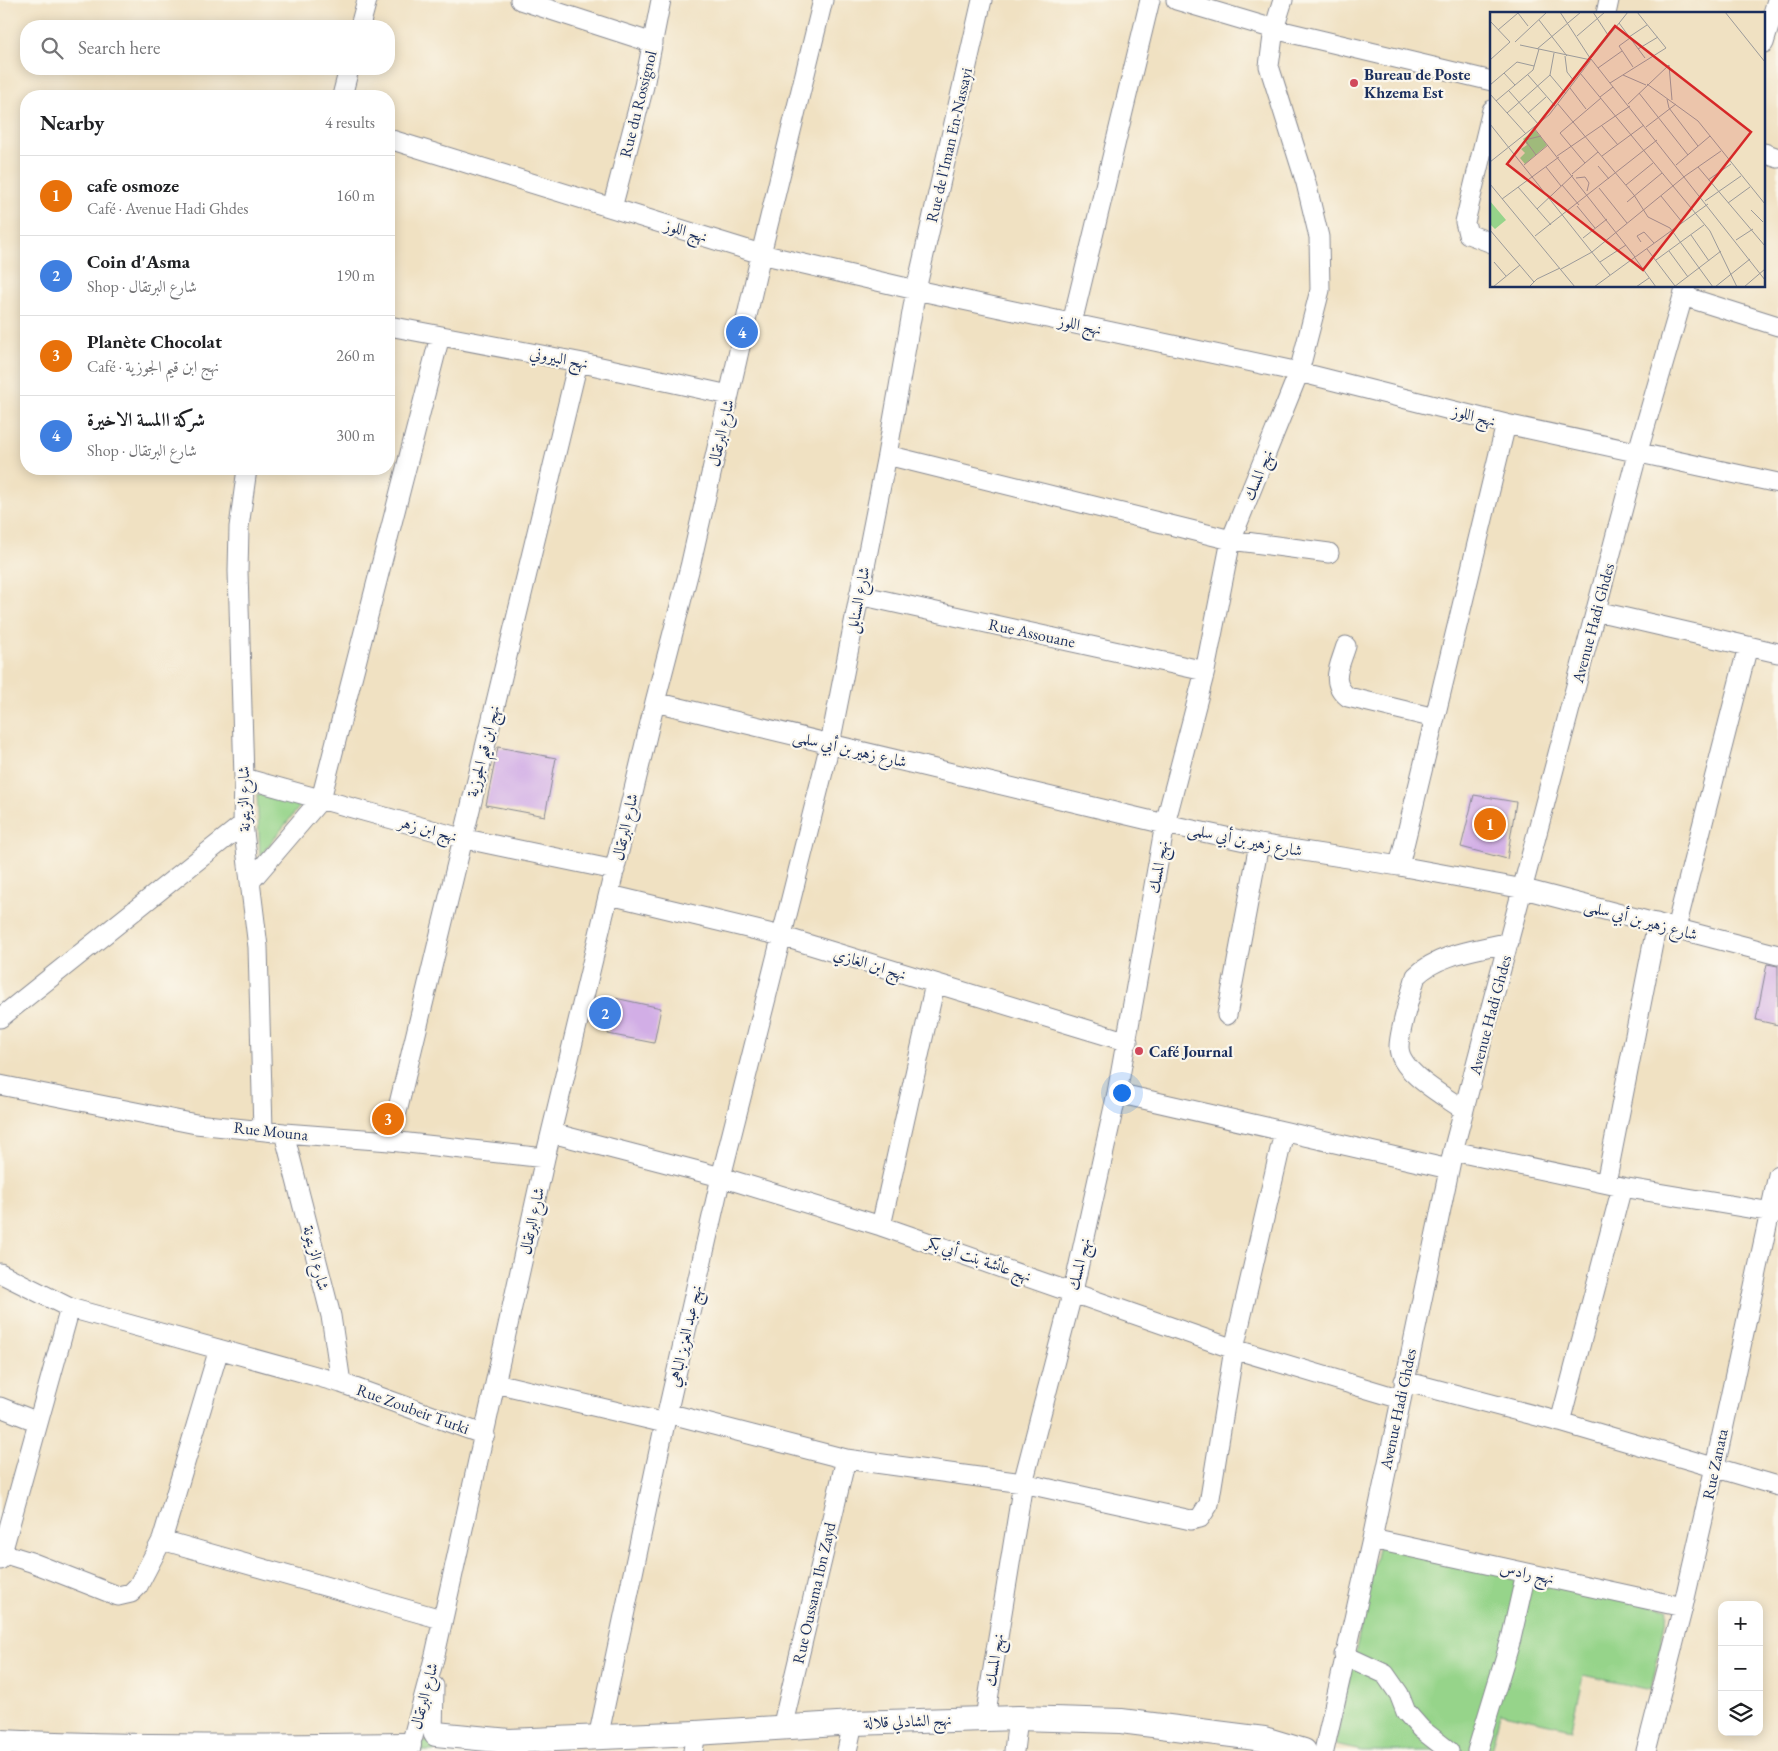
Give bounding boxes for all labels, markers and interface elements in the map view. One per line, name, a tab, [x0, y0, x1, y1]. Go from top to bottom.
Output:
inset map	[1490, 12, 1766, 288]
search box	[20, 20, 395, 75]
icon: search	[38, 34, 66, 62]
text: Search here	[78, 35, 160, 60]
street label: Rue du Rossignol	[615, 48, 661, 160]
place label: Bureau de Poste Khzema Est	[1364, 64, 1471, 103]
street label: Rue de l'Iman En-Nassayi	[921, 66, 977, 224]
marker: Bureau de Poste Khzema Est	[1348, 77, 1360, 89]
text: Nearby	[40, 109, 104, 136]
text: 4 results	[325, 112, 375, 133]
text: cafe osmoze	[87, 173, 179, 198]
text: 1	[52, 185, 60, 206]
text: 160 m	[336, 185, 375, 206]
text: Café · Avenue Hadi Ghdes	[87, 198, 248, 219]
street label: نهج اللوز	[659, 214, 710, 251]
text: Coin d'Asma	[87, 249, 190, 274]
text: 2	[52, 265, 60, 286]
text: 190 m	[336, 265, 375, 286]
text: Shop · شارع البرتقال	[87, 276, 197, 297]
street label: نهج اللوز	[1054, 310, 1104, 344]
pin: 4	[726, 313, 758, 351]
text: Planète Chocolat	[87, 329, 222, 354]
street label: نهج البيروني	[527, 342, 590, 378]
text: 3	[52, 345, 60, 366]
text: 260 m	[336, 345, 375, 366]
text: Café · نهج ابن قيم الجوزية	[87, 356, 219, 377]
street label: شارع البرتقال	[703, 397, 742, 469]
street label: نهج اللوز	[1447, 400, 1498, 435]
text: شركة االمسة الاخيرة	[87, 407, 205, 432]
text: 4	[52, 425, 60, 446]
text: 300 m	[336, 425, 375, 446]
text: Shop · شارع البرتقال	[87, 440, 197, 461]
street label: نهج المسك	[1238, 446, 1281, 505]
street label: Avenue Hadi Ghdes	[1567, 561, 1619, 686]
street label: شارع السنابل	[841, 565, 878, 636]
street label: Rue Assouane	[987, 614, 1077, 652]
street label: نهج ابن قيم الجوزية	[461, 703, 510, 801]
street label: شارع زهير بن أبي سلمى	[790, 725, 909, 775]
street label: شارع الزيتونة	[233, 766, 258, 832]
street label: شارع البرتقال	[607, 791, 646, 863]
pin: 1	[1474, 805, 1506, 843]
street label: نهج ابن زهر	[394, 811, 460, 851]
street label: شارع زهير بن أبي سلمى	[1185, 818, 1304, 864]
street label: نهج المسك	[1143, 839, 1177, 896]
street label: شارع زهير بن أبي سلمى	[1581, 894, 1700, 948]
street label: نهج ابن الغازي	[830, 943, 909, 989]
street label: Avenue Hadi Ghdes	[1464, 953, 1516, 1078]
pin: 2	[589, 994, 621, 1032]
place label: Café Journal	[1149, 1041, 1233, 1062]
marker: Café Journal	[1133, 1045, 1145, 1057]
your location	[1109, 1080, 1135, 1106]
pin: 3	[372, 1100, 404, 1138]
street label: Rue Mouna	[233, 1117, 310, 1145]
street label: شارع البرتقال	[515, 1185, 552, 1257]
street label: شارع الزيتونة	[295, 1223, 334, 1293]
street label: نهج عائشة بنت أبي بكر	[921, 1230, 1035, 1291]
street label: نهج المسك	[1063, 1236, 1099, 1293]
street label: نهج عبد العزيز الباهي	[663, 1283, 711, 1390]
street label: Avenue Hadi Ghdes	[1375, 1347, 1421, 1472]
street label: Rue Zoubeir Turki	[354, 1379, 472, 1439]
street label: Rue Zanata	[1697, 1426, 1733, 1501]
street label: Rue Oussama Ibn Zayd	[788, 1519, 841, 1666]
street label: نهج رادس	[1497, 1557, 1556, 1593]
map controls	[1718, 1601, 1763, 1736]
button: +	[1718, 1601, 1763, 1646]
street label: نهج المسك	[979, 1632, 1012, 1689]
button: −	[1718, 1646, 1763, 1691]
street label: شارع البرتقال	[405, 1660, 446, 1733]
button: layers	[1718, 1691, 1763, 1736]
street label: نهج الشادلي قلالة	[863, 1709, 952, 1737]

